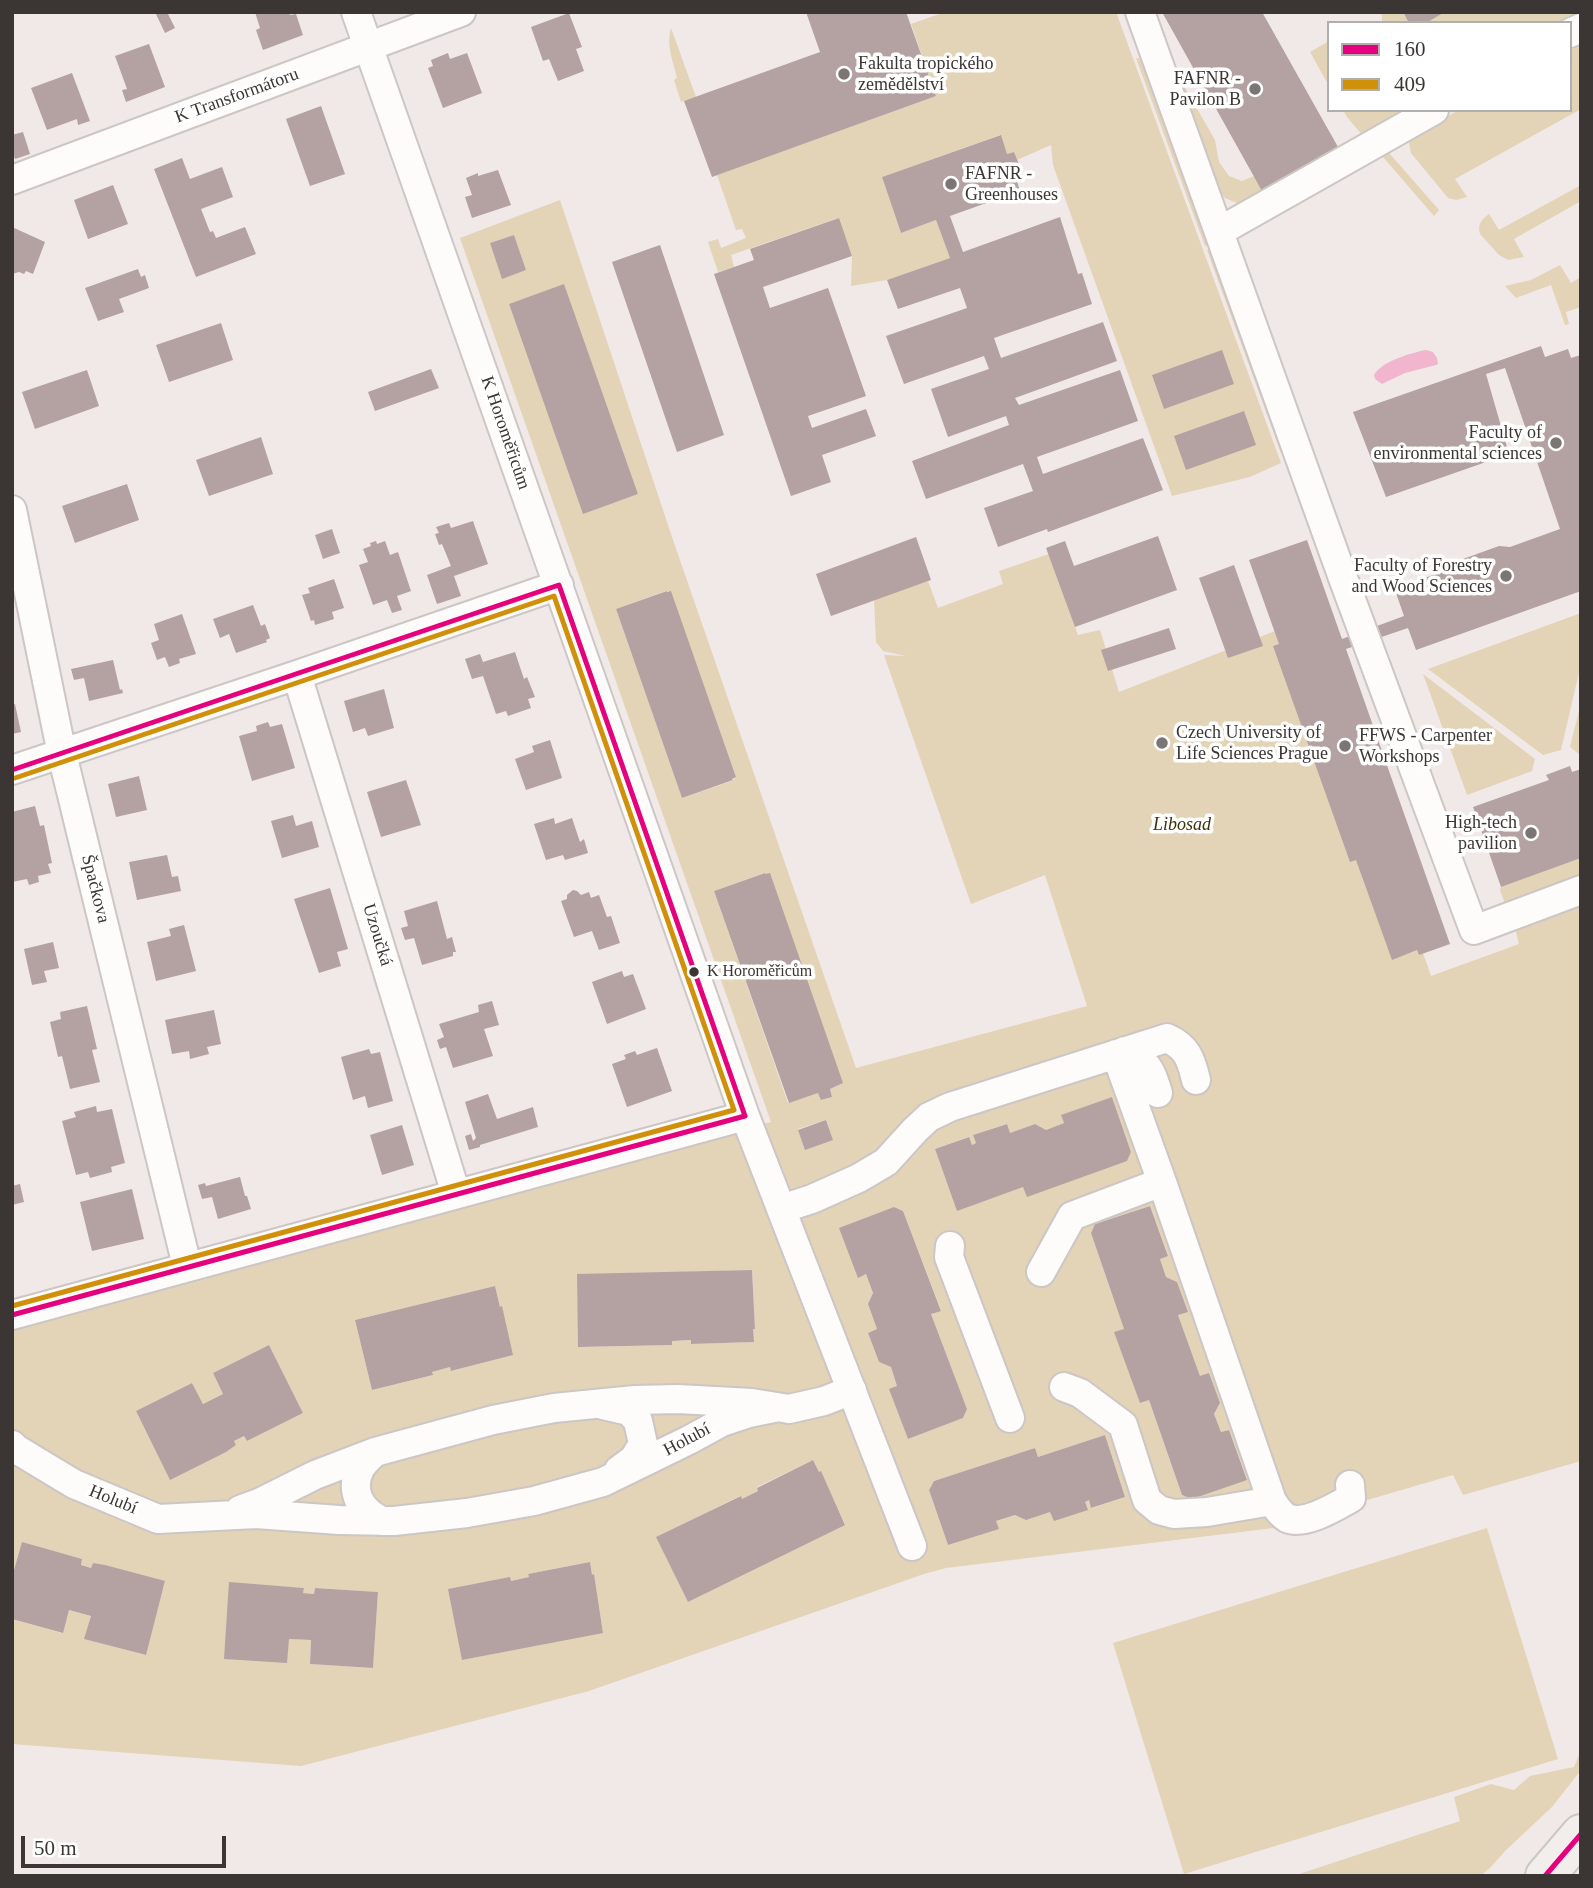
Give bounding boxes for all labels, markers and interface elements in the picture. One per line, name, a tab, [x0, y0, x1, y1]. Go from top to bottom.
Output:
legend	[1327, 21, 1572, 112]
text: 160	[1394, 37, 1426, 61]
place label: Fakulta tropického zemědělství	[858, 53, 993, 96]
street label: K Transformátoru	[172, 64, 302, 128]
marker: Fakulta tropického zemědělství	[836, 66, 852, 82]
place label: FAFNR - Pavilon B	[1169, 68, 1241, 110]
text: 409	[1394, 72, 1426, 96]
marker: FAFNR - Pavilon B	[1247, 81, 1263, 97]
place label: FAFNR - Greenhouses	[965, 163, 1058, 206]
marker: FAFNR - Greenhouses	[943, 176, 959, 192]
street label: K Horoměřicům	[476, 373, 534, 493]
place label: Faculty of environmental sciences	[1374, 422, 1542, 464]
marker: Faculty of environmental sciences	[1548, 435, 1564, 451]
place label: Faculty of Forestry and Wood Sciences	[1351, 555, 1492, 598]
marker: Faculty of Forestry and Wood Sciences	[1498, 568, 1514, 584]
place label: Czech University of Life Sciences Prague	[1176, 722, 1328, 764]
place label: FFWS - Carpenter Workshops	[1359, 725, 1492, 768]
marker: Czech University of Life Sciences Prague	[1154, 735, 1170, 751]
marker: FFWS - Carpenter Workshops	[1337, 738, 1353, 754]
place label: High-tech pavilion	[1445, 812, 1517, 854]
park label: Libosad	[1153, 814, 1211, 836]
marker: High-tech pavilion	[1523, 825, 1539, 841]
street label: Špačkova	[76, 852, 114, 926]
street label: Uzoučká	[357, 901, 397, 969]
place label: K Horoměřicům	[707, 962, 812, 982]
marker: K Horoměřicům	[687, 965, 701, 979]
street label: Holubí	[660, 1419, 714, 1461]
street label: Holubí	[86, 1481, 140, 1519]
scale bar	[24, 1822, 229, 1866]
text: 50 m	[34, 1836, 77, 1860]

